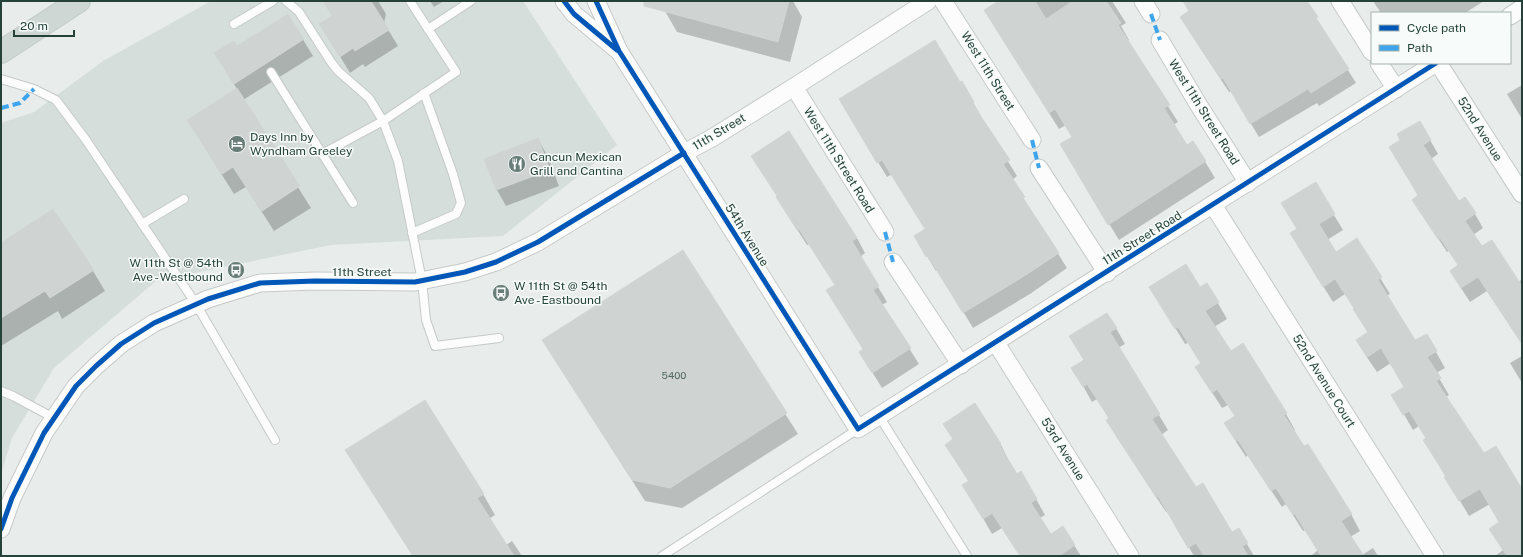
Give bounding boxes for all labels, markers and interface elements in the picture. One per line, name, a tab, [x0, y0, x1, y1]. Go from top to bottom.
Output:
scale bar	[14, 12, 74, 38]
legend	[1371, 12, 1511, 64]
text: 20 m	[20, 19, 48, 33]
text: Cycle path	[1407, 21, 1466, 35]
street label: West 11th Street	[958, 29, 1018, 113]
text: Path	[1407, 41, 1433, 55]
street label: West 11th Street Road	[1166, 57, 1242, 167]
street label: 52nd Avenue	[1455, 94, 1505, 164]
street label: West 11th Street Road	[801, 105, 877, 215]
street label: 11th Street	[690, 111, 748, 153]
place label: Days Inn by Wyndham Greeley	[250, 130, 353, 158]
hotel icon: Days Inn by Wyndham Greeley	[227, 134, 247, 154]
place label: Cancun Mexican Grill and Cantina	[530, 150, 623, 178]
restaurant icon: Cancun Mexican Grill and Cantina	[507, 154, 527, 174]
street label: 54th Avenue	[722, 201, 772, 269]
street label: 11th Street Road	[1100, 208, 1184, 268]
place label: W 11th St @ 54th Ave - Westbound	[130, 256, 223, 284]
bus stop icon: W 11th St @ 54th Ave - Westbound	[226, 260, 246, 280]
street label: 11th Street	[332, 265, 392, 279]
place label: W 11th St @ 54th Ave - Eastbound	[514, 279, 608, 307]
bus stop icon: W 11th St @ 54th Ave - Eastbound	[491, 283, 511, 303]
street label: 52nd Avenue Court	[1290, 332, 1358, 430]
house number: 5400	[662, 369, 686, 381]
street label: 53rd Avenue	[1038, 415, 1088, 483]

